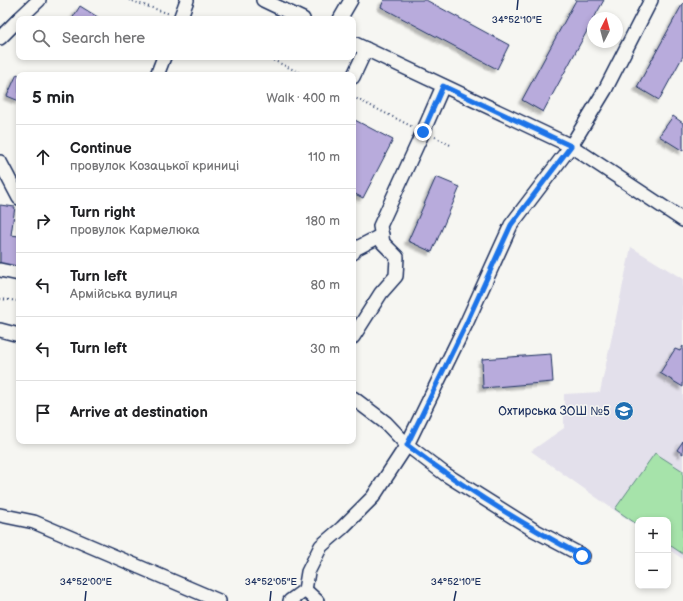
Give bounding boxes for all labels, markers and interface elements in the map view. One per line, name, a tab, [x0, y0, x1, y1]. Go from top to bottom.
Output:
north arrow	[587, 12, 623, 48]
text: 34°52'10"E	[492, 14, 543, 26]
search box	[16, 16, 356, 60]
icon: search	[30, 27, 52, 49]
text: Search here	[62, 29, 145, 48]
text: 5 min	[32, 88, 75, 108]
text: Walk · 400 m	[266, 90, 340, 106]
route end	[414, 123, 432, 141]
text: Continue	[70, 139, 132, 158]
icon: ahead	[32, 146, 54, 168]
text: 110 m	[308, 149, 340, 165]
text: провулок Козацької криниці	[70, 158, 239, 174]
text: Turn right	[70, 203, 135, 222]
icon: right	[32, 210, 54, 232]
text: 180 m	[305, 213, 340, 229]
text: провулок Кармелюка	[70, 222, 200, 238]
text: Turn left	[70, 267, 127, 286]
icon: left	[32, 274, 54, 296]
text: 80 m	[311, 277, 340, 293]
text: Армійська вулиця	[70, 286, 177, 302]
icon: left	[32, 338, 54, 360]
text: Turn left	[70, 339, 127, 358]
text: 30 m	[310, 341, 340, 357]
school or university icon: Охтирська ЗОШ №5	[613, 400, 635, 422]
icon: arrive	[32, 402, 54, 424]
text: Arrive at destination	[70, 403, 208, 422]
place label: Охтирська ЗОШ №5	[498, 404, 610, 419]
map controls	[635, 517, 671, 589]
button: +	[635, 517, 671, 553]
route start	[573, 547, 591, 565]
button: −	[635, 553, 671, 589]
text: 34°52'00"E	[60, 576, 113, 588]
text: 34°52'05"E	[245, 576, 298, 588]
text: 34°52'10"E	[431, 576, 482, 588]

